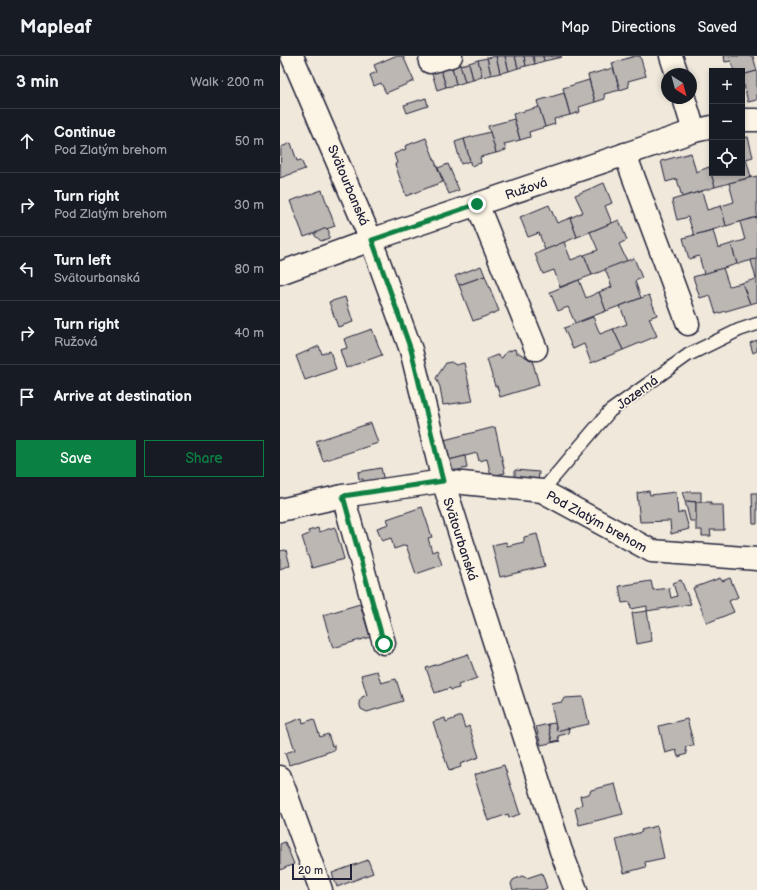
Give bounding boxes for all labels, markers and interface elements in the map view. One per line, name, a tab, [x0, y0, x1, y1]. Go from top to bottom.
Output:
text: Mapleaf	[20, 16, 92, 39]
text: Map	[561, 19, 589, 36]
text: Directions	[611, 19, 676, 36]
text: Saved	[698, 19, 737, 36]
north arrow	[661, 68, 697, 104]
map controls	[709, 68, 745, 176]
button: +	[709, 68, 745, 104]
text: 3 min	[16, 72, 59, 92]
text: Walk · 200 m	[191, 74, 264, 90]
button: −	[709, 104, 745, 140]
text: Continue	[54, 123, 116, 142]
icon: ahead	[16, 130, 38, 152]
text: 50 m	[235, 133, 264, 149]
button: locate	[709, 140, 745, 176]
text: Pod Zlatým brehom	[54, 142, 167, 158]
street label: Svätourbanská	[324, 143, 372, 228]
street label: Ružová	[503, 174, 550, 204]
text: Turn right	[54, 187, 119, 206]
icon: right	[16, 194, 38, 216]
route end	[468, 195, 486, 213]
text: 30 m	[234, 197, 264, 213]
text: Pod Zlatým brehom	[54, 206, 167, 222]
text: Turn left	[54, 251, 111, 270]
icon: left	[16, 258, 38, 280]
text: 80 m	[235, 261, 264, 277]
text: Svätourbanská	[54, 270, 140, 286]
text: Turn right	[54, 315, 119, 334]
icon: right	[16, 322, 38, 344]
text: 40 m	[234, 325, 264, 341]
text: Ružová	[54, 334, 98, 350]
street label: Jazerná	[614, 373, 661, 413]
icon: arrive	[16, 386, 38, 408]
text: Arrive at destination	[54, 387, 192, 406]
button: Save	[16, 440, 136, 477]
button: Share	[144, 440, 264, 477]
street label: Pod Zlatým brehom	[543, 487, 650, 556]
street label: Svätourbanská	[439, 496, 481, 583]
route start	[375, 635, 393, 653]
scale bar	[292, 862, 352, 881]
text: 20 m	[298, 864, 323, 877]

